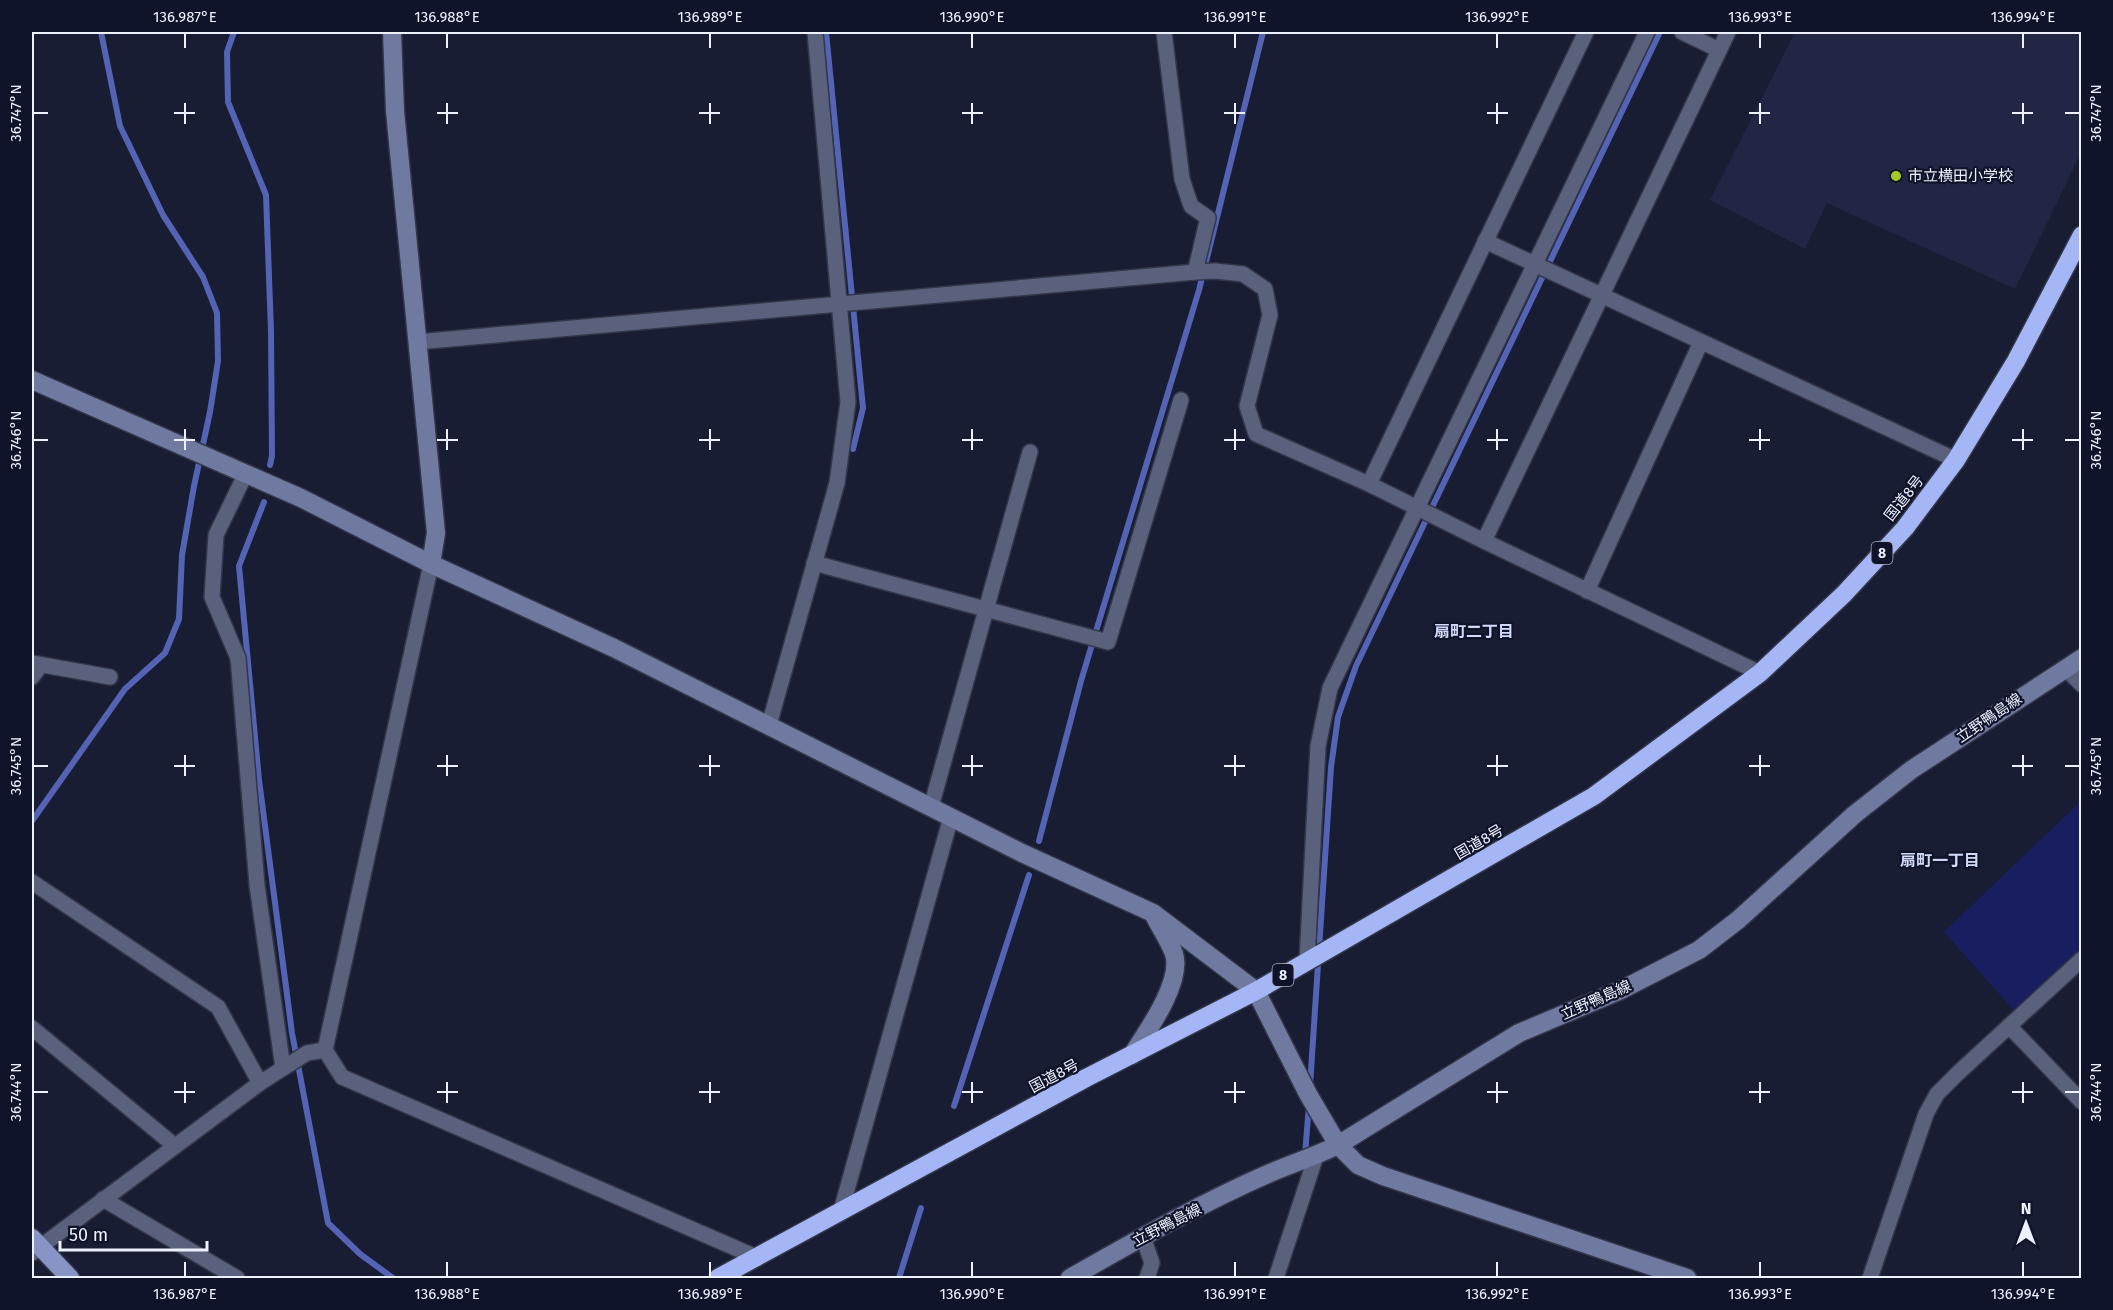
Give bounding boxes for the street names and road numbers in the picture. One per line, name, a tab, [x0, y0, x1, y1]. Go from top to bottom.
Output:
street label: 国道8号	[1881, 471, 1927, 525]
road number: 8	[1872, 542, 1892, 564]
street label: 立野鴨島線	[1953, 690, 2025, 746]
street label: 国道8号	[1451, 821, 1507, 863]
road number: 8	[1272, 964, 1294, 986]
street label: 立野鴨島線	[1558, 977, 1634, 1023]
street label: 国道8号	[1026, 1056, 1082, 1096]
street label: 立野鴨島線	[1129, 1200, 1205, 1250]

